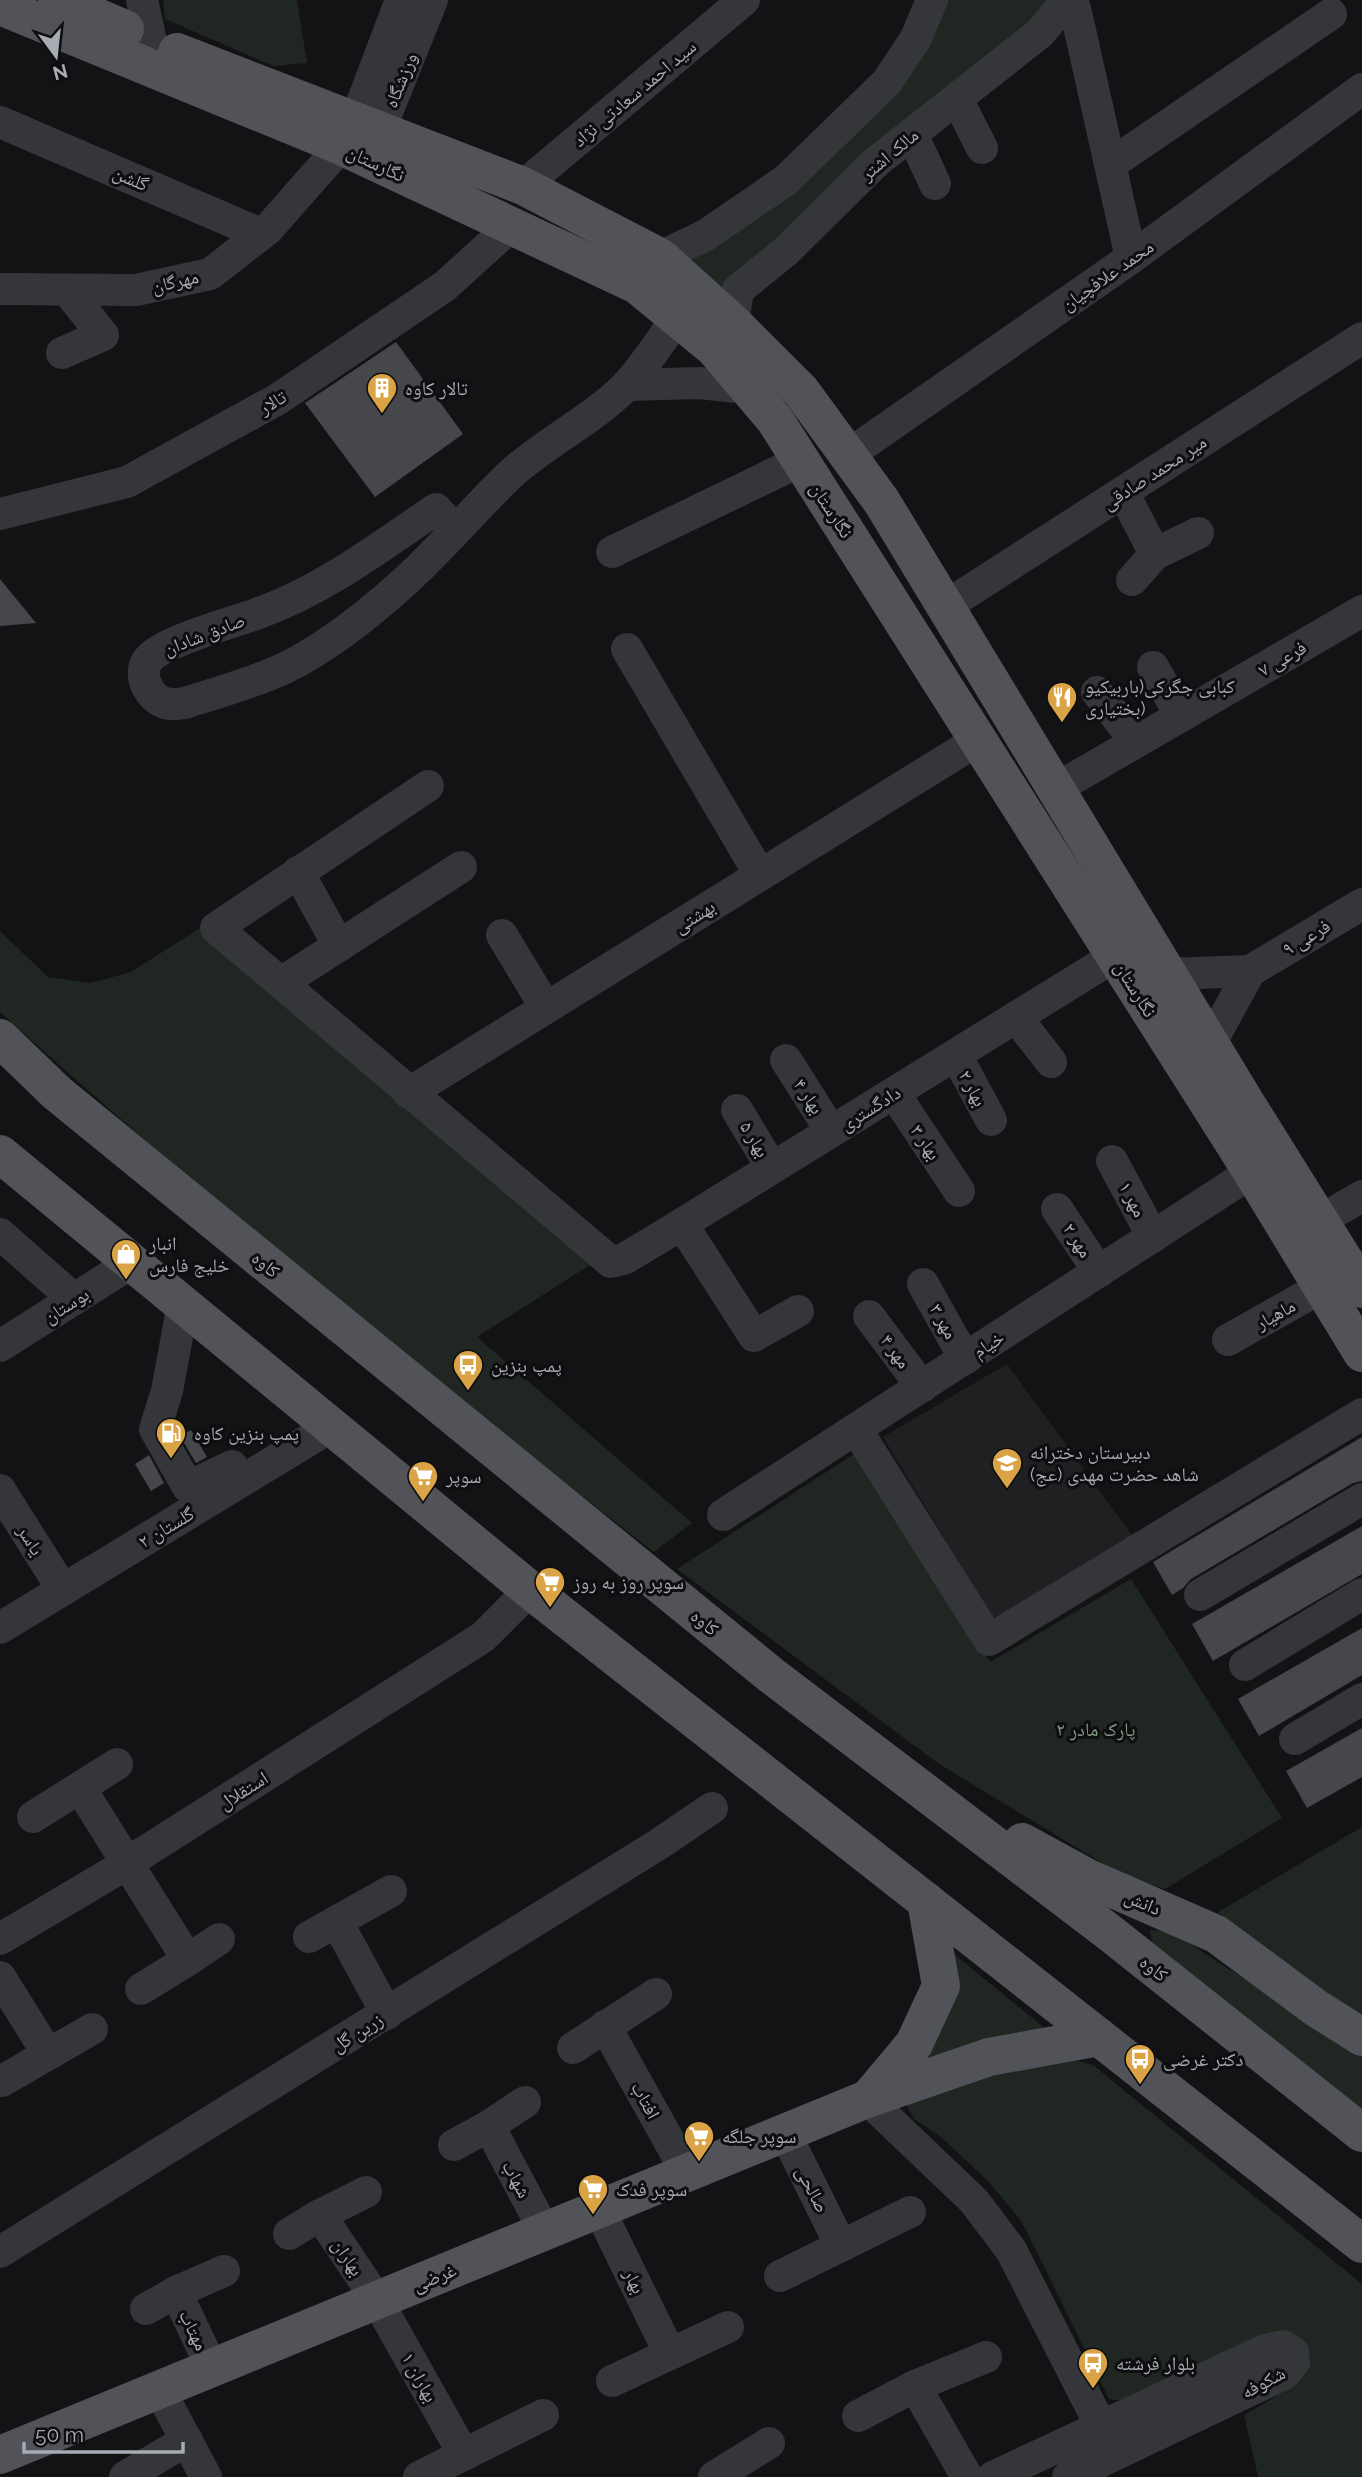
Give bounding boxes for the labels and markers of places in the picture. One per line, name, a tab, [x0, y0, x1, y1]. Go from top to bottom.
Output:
building icon: تالار کاوه	[365, 371, 399, 415]
place label: تالار کاوه	[405, 377, 468, 400]
place label: کبابی جگرکی(باربیکیو بختیاری)	[1085, 675, 1235, 720]
restaurant icon: کبابی جگرکی(باربیکیو بختیاری)	[1045, 680, 1079, 724]
place label: انبار خلیج فارس	[148, 1232, 229, 1278]
shop icon: انبار خلیج فارس	[109, 1237, 143, 1281]
bus stop icon: پمپ بنزین	[451, 1348, 485, 1392]
place label: پمپ بنزین	[491, 1354, 562, 1377]
fuel station icon: پمپ بنزین کاوه	[154, 1416, 188, 1460]
place label: پمپ بنزین کاوه	[194, 1422, 299, 1445]
place label: دبیرستان دخترانه شاهد حضرت مهدی (عج)	[1030, 1441, 1199, 1487]
school or university icon: دبیرستان دخترانه شاهد حضرت مهدی (عج)	[990, 1446, 1024, 1490]
supermarket icon: سوپر	[406, 1459, 440, 1503]
place label: سوپر	[445, 1465, 482, 1488]
supermarket icon: سوپر روز به روز	[533, 1565, 567, 1609]
place label: سوپر روز به روز	[572, 1571, 684, 1594]
bus stop icon: دکتر غرضی	[1123, 2042, 1157, 2086]
place label: دکتر غرضی	[1163, 2048, 1244, 2071]
supermarket icon: سوپر جلگه	[682, 2119, 716, 2163]
place label: سوپر جلگه	[722, 2125, 796, 2148]
supermarket icon: سوپر فدک	[576, 2172, 610, 2216]
place label: سوپر فدک	[616, 2178, 687, 2201]
bus stop icon: بلوار فرشته	[1076, 2346, 1110, 2390]
place label: بلوار فرشته	[1116, 2352, 1195, 2375]

